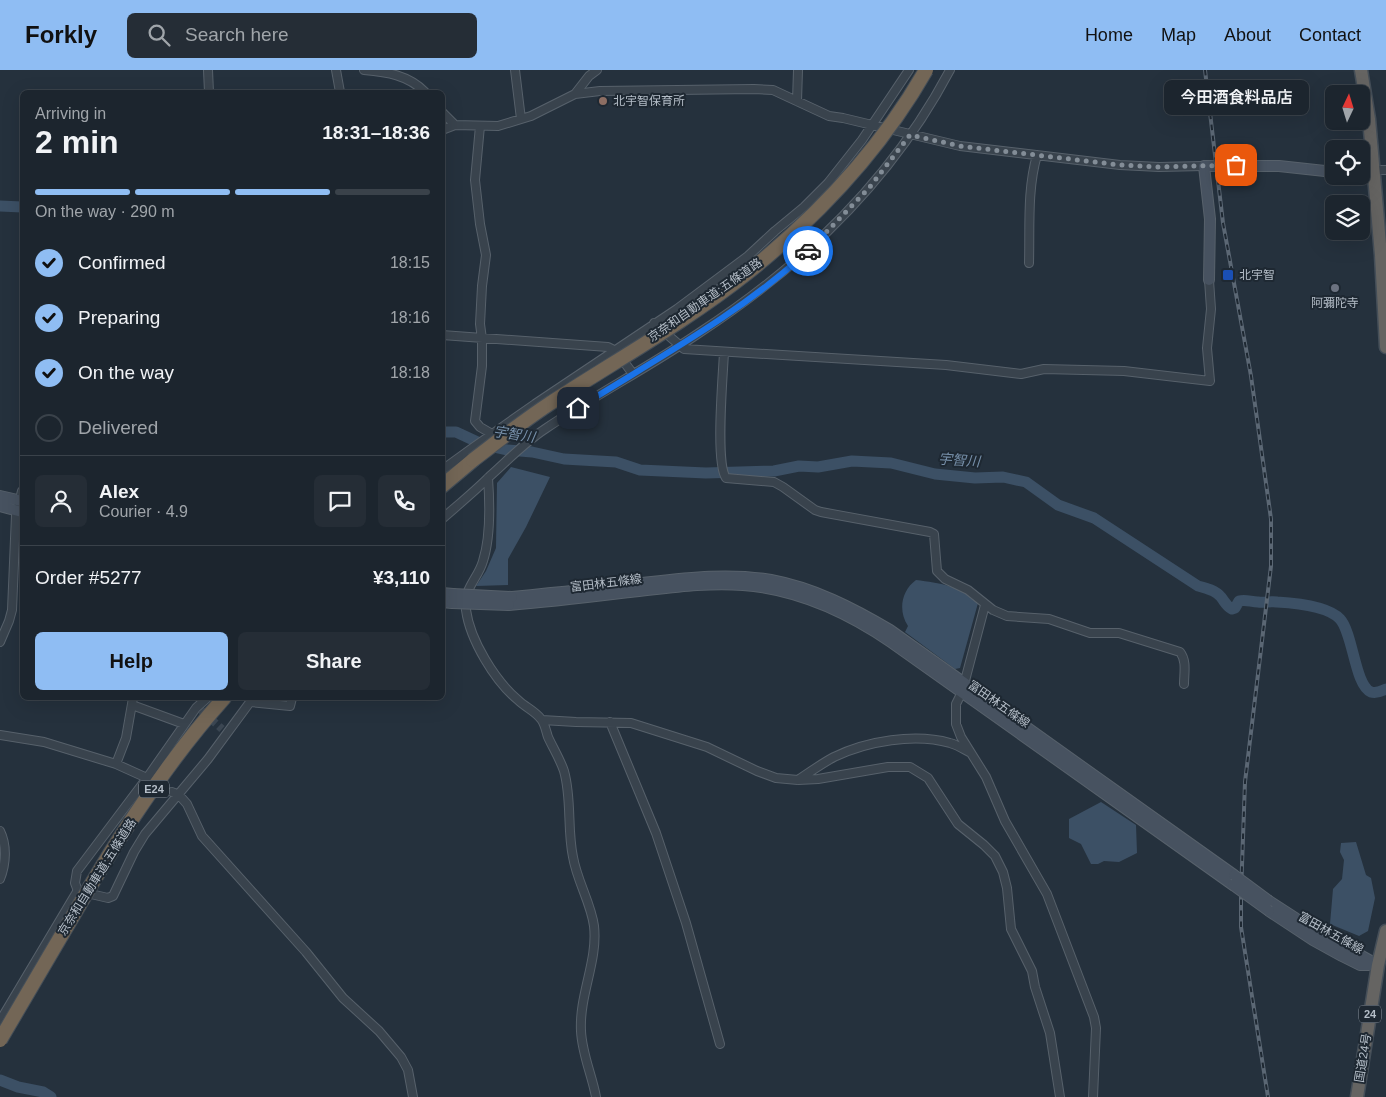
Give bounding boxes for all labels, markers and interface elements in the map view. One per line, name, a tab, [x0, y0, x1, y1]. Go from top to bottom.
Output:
search box	[127, 13, 477, 58]
text: Forkly	[25, 21, 97, 48]
icon: search	[145, 21, 173, 49]
text: Search here	[185, 24, 289, 45]
text: Home	[1085, 25, 1133, 45]
text: Map	[1161, 25, 1196, 45]
text: About	[1224, 25, 1271, 45]
text: Contact	[1299, 25, 1361, 45]
callout: 今田酒食料品店	[1164, 80, 1308, 115]
north arrow	[1325, 85, 1370, 130]
map controls	[1325, 85, 1370, 240]
text: 今田酒食料品店	[1180, 89, 1293, 106]
place label: 北宇智保育所	[613, 94, 685, 108]
marker: 北宇智保育所	[597, 95, 609, 107]
text: Arriving in	[35, 105, 106, 122]
text: 18:31–18:36	[322, 122, 430, 143]
text: 2 min	[35, 124, 119, 160]
button: locate	[1325, 140, 1370, 185]
pin	[1215, 144, 1257, 186]
icon: bag	[1222, 151, 1250, 179]
button: layers	[1325, 195, 1370, 240]
text: On the way · 290 m	[35, 203, 175, 220]
courier	[783, 226, 833, 276]
icon: car	[794, 237, 822, 265]
icon: check	[35, 249, 63, 277]
text: Confirmed	[78, 252, 166, 273]
text: 18:15	[390, 254, 430, 271]
street label: 京奈和自動車道;五條道路	[646, 255, 764, 345]
marker: 北宇智	[1221, 268, 1235, 282]
place label: 北宇智	[1239, 268, 1275, 282]
marker: 阿彌陀寺	[1329, 282, 1341, 294]
place label: 阿彌陀寺	[1311, 296, 1359, 310]
icon: check	[35, 304, 63, 332]
text: Preparing	[78, 307, 160, 328]
text: 18:16	[390, 309, 430, 326]
icon: check	[35, 359, 63, 387]
text: On the way	[78, 362, 174, 383]
text: 18:18	[390, 364, 430, 381]
pin	[557, 387, 599, 429]
icon: home	[564, 394, 592, 422]
text: Delivered	[78, 417, 158, 438]
water label: 宇智川	[492, 423, 538, 445]
water label: 宇智川	[937, 451, 983, 470]
button: person	[35, 475, 87, 527]
button: chat	[314, 475, 366, 527]
button: phone	[378, 475, 430, 527]
text: Alex	[99, 481, 139, 502]
text: Courier · 4.9	[99, 503, 188, 520]
text: Order #5277	[35, 567, 142, 588]
text: ¥3,110	[373, 567, 430, 588]
street label: 富田林五條線	[569, 572, 643, 594]
button: Help	[35, 632, 228, 690]
button: Share	[238, 632, 430, 690]
street label: 富田林五條線	[965, 678, 1033, 730]
road number: E24	[139, 781, 169, 798]
street label: 京奈和自動車道;五條道路	[55, 816, 139, 938]
street label: 富田林五條線	[1296, 909, 1366, 957]
road number: 24	[1359, 1006, 1381, 1022]
street label: 国道24号	[1352, 1033, 1374, 1083]

